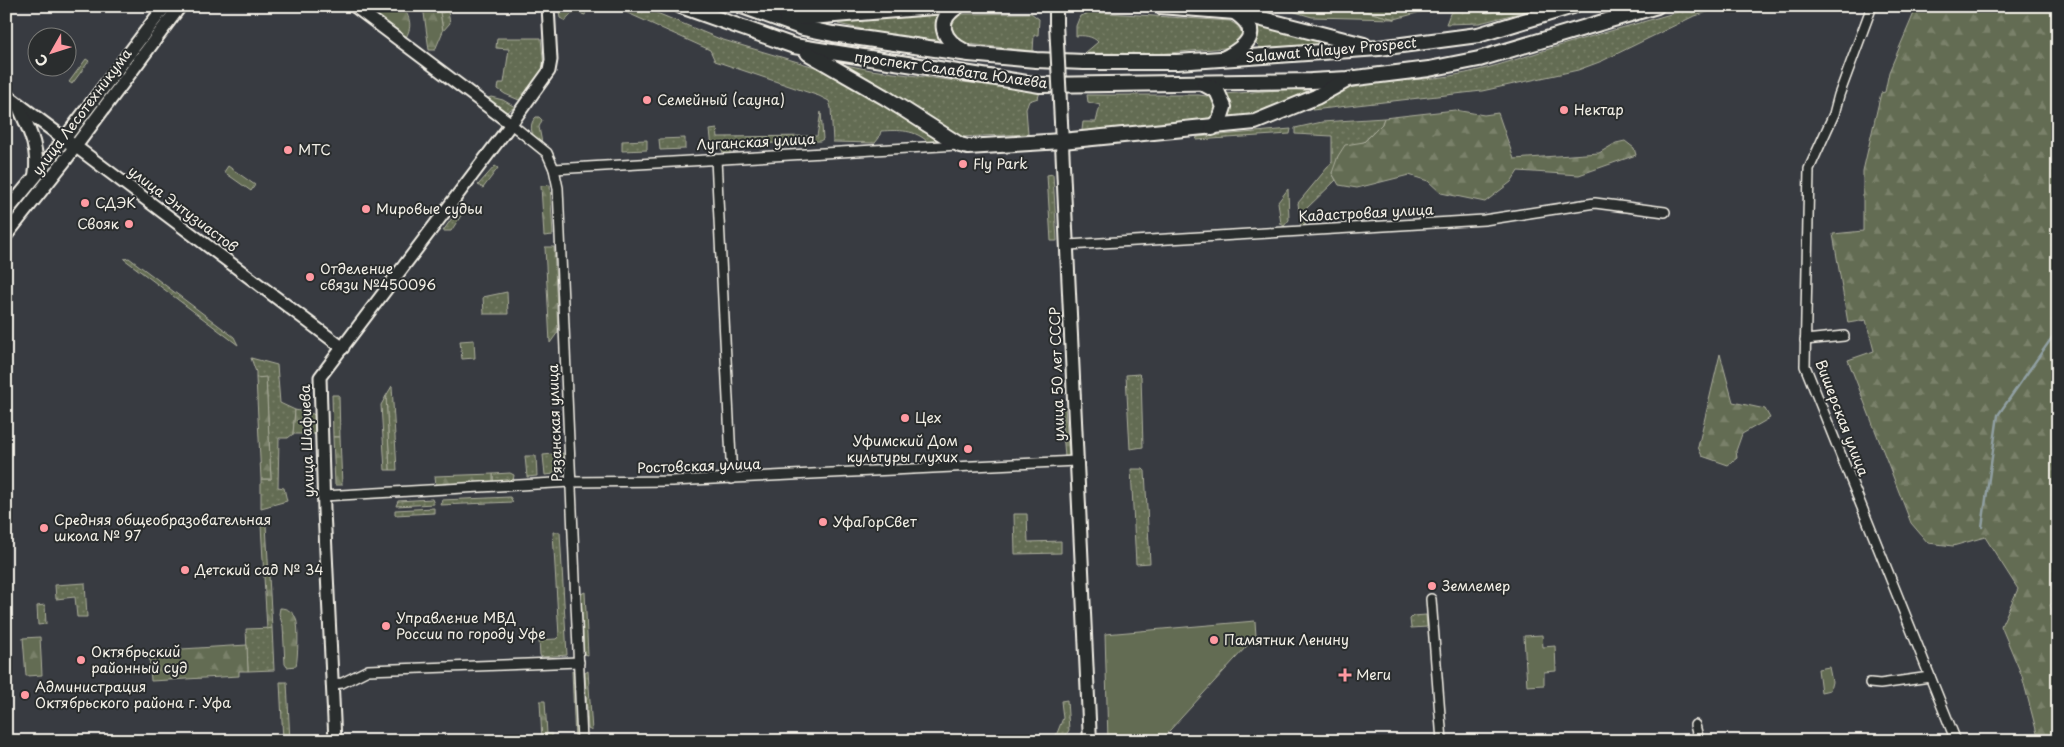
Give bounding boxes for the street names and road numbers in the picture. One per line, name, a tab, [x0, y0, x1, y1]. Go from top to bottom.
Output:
street label: Salawat Yulayev Prospect	[1244, 32, 1418, 67]
street label: улица Лесотехникума	[27, 43, 137, 180]
street label: проспект Салавата Юлаева	[853, 46, 1049, 93]
street label: Луганская улица	[696, 128, 816, 155]
street label: улица Энтузиастов	[124, 160, 243, 257]
street label: Кадастровая улица	[1298, 198, 1434, 227]
street label: улица 50 лет СССР	[1044, 306, 1069, 442]
street label: Вишерская улица	[1811, 357, 1874, 479]
street label: Рязанская улица	[542, 364, 567, 482]
street label: улица Шафиева	[294, 384, 319, 498]
street label: Ростовская улица	[637, 453, 761, 478]

